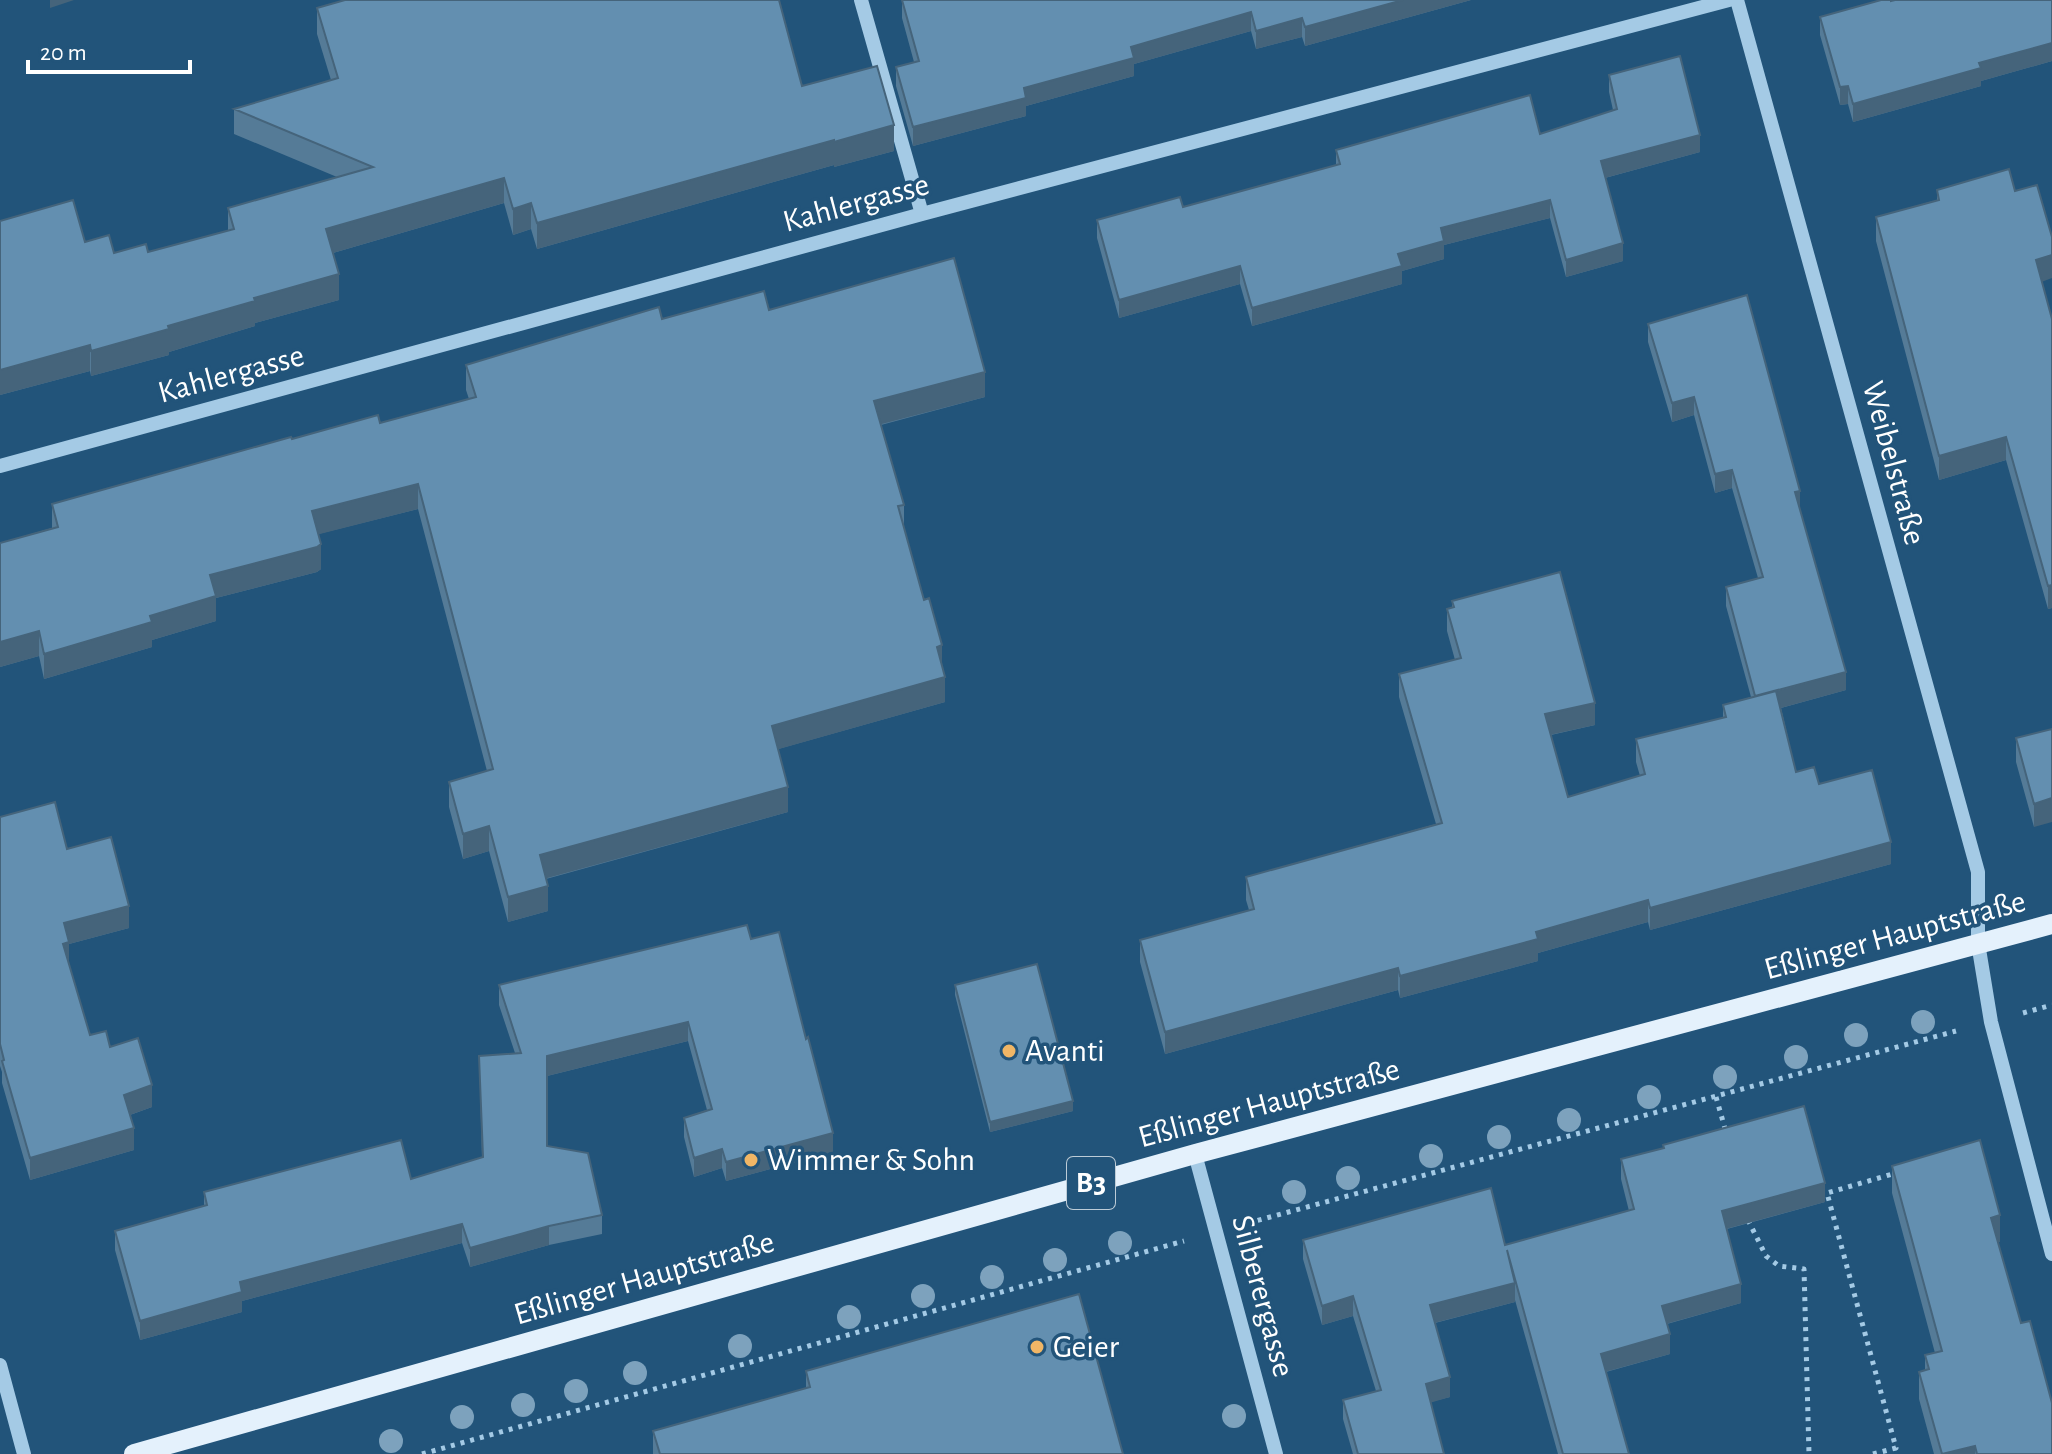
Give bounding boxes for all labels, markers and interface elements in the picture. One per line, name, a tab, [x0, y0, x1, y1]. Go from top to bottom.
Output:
scale bar	[28, 24, 190, 74]
text: 20 m	[40, 41, 87, 65]
street label: Kahlergasse	[779, 168, 933, 238]
street label: Kahlergasse	[154, 339, 308, 409]
street label: Weibelstraße	[1857, 378, 1931, 548]
street label: Eßlinger Hauptstraße	[1761, 885, 2029, 985]
place label: Avanti	[1025, 1035, 1105, 1067]
marker: Avanti	[1000, 1042, 1018, 1060]
street label: Eßlinger Hauptstraße	[1135, 1053, 1403, 1153]
place label: Wimmer & Sohn	[767, 1144, 975, 1176]
marker: Wimmer & Sohn	[742, 1151, 760, 1169]
road number: B3	[1067, 1157, 1115, 1209]
street label: Silberergasse	[1226, 1212, 1300, 1380]
street label: Eßlinger Hauptstraße	[510, 1226, 778, 1330]
place label: Geier	[1053, 1331, 1120, 1363]
marker: Geier	[1028, 1338, 1046, 1356]

